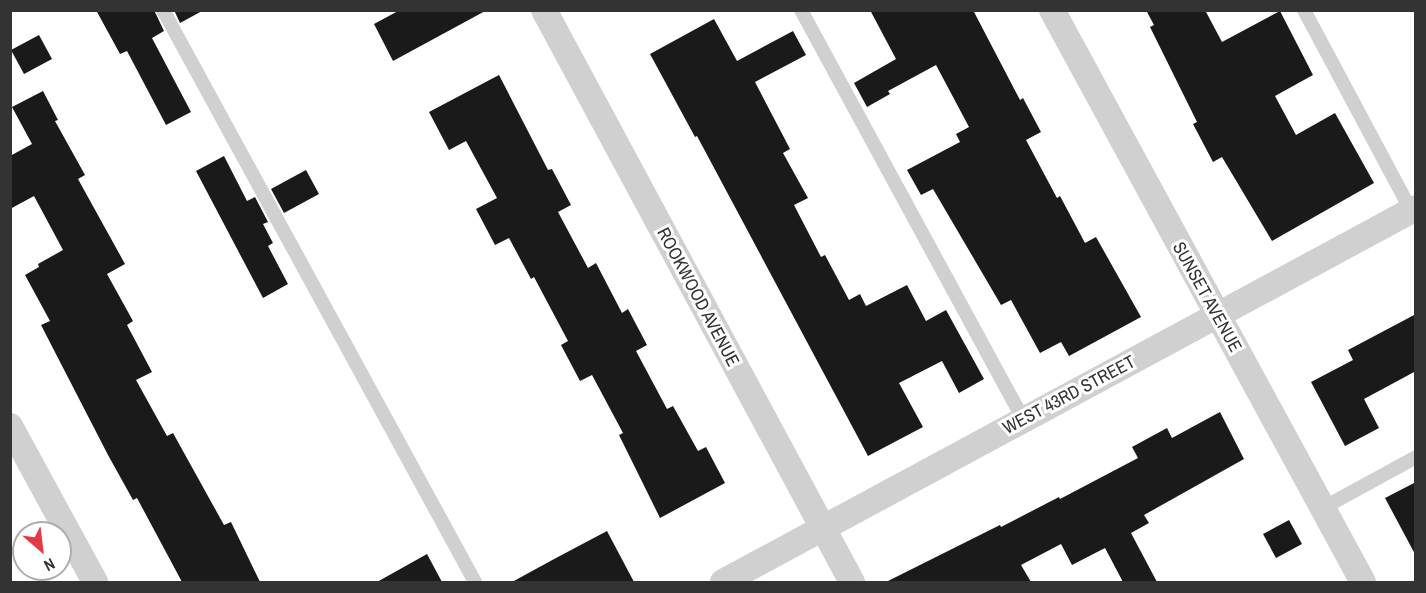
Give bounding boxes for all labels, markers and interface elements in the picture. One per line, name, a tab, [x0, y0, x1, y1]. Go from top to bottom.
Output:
street label: ROOKWOOD AVENUE	[652, 224, 744, 370]
street label: SUNSET AVENUE	[1168, 238, 1246, 356]
street label: WEST 43RD STREET	[999, 351, 1139, 439]
north arrow	[12, 521, 72, 581]
text: N	[40, 553, 59, 577]

